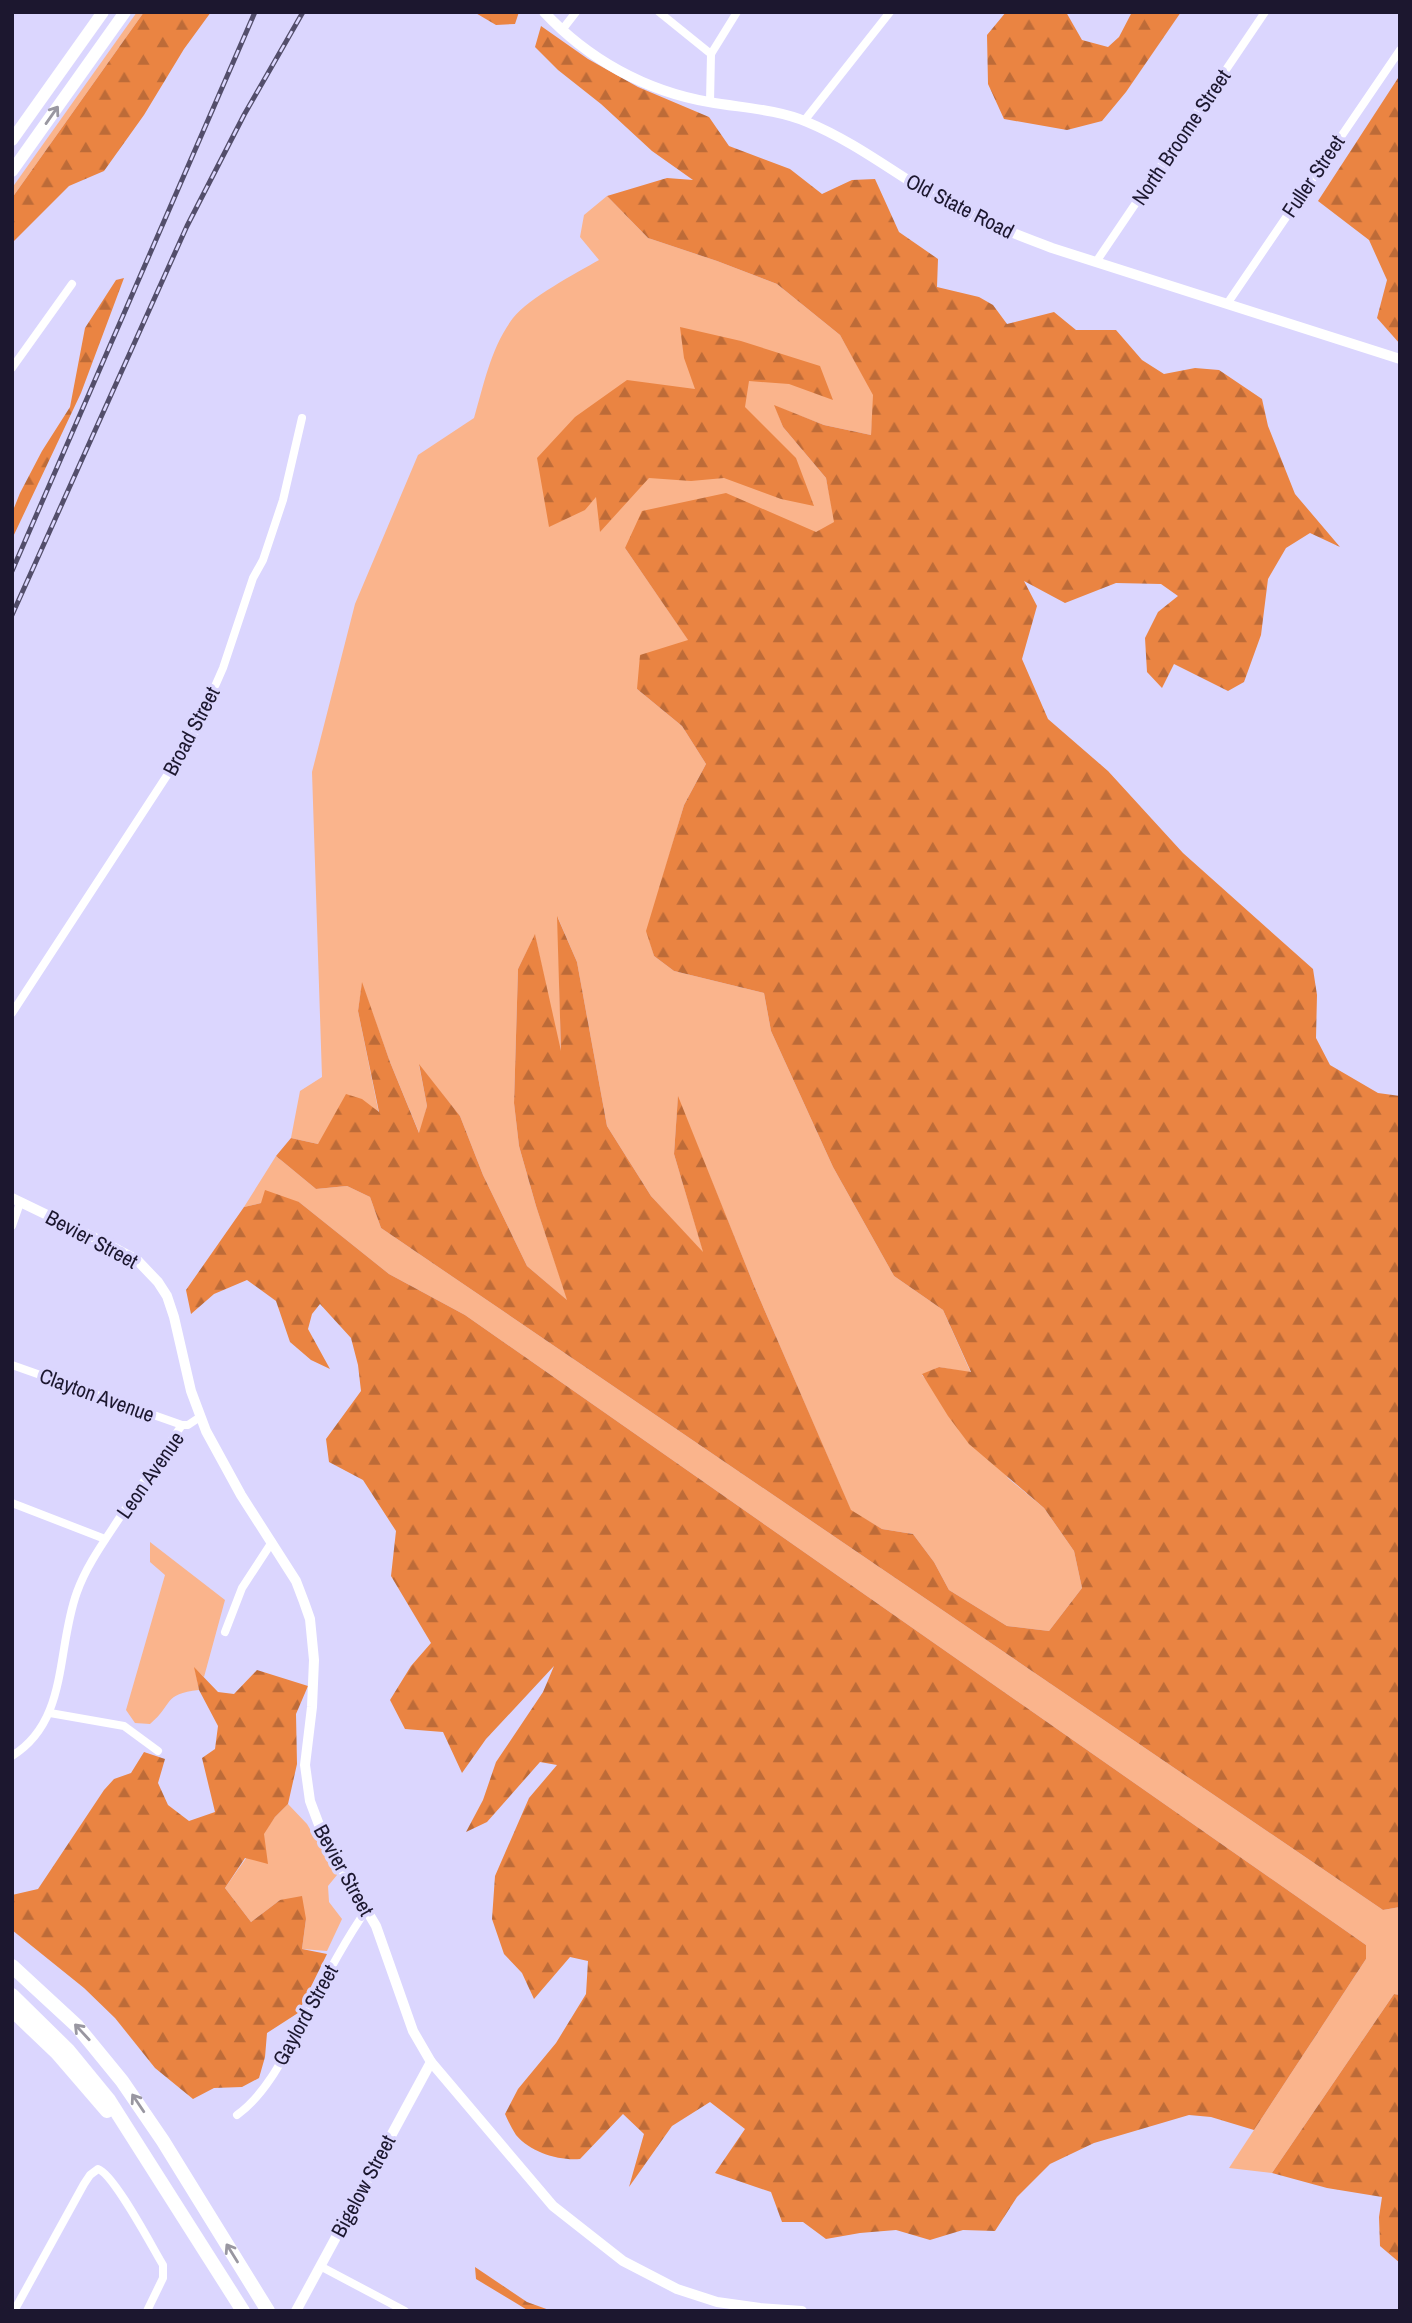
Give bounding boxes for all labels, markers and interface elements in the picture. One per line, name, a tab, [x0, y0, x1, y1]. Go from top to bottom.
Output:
street label: North Broome Street	[1125, 63, 1237, 211]
one-way arrow	[45, 106, 59, 125]
street label: Fuller Street	[1275, 129, 1351, 223]
street label: Old State Road	[901, 166, 1019, 246]
street label: Broad Street	[156, 681, 227, 780]
street label: Bevier Street	[41, 1203, 143, 1275]
street label: Clayton Avenue	[35, 1361, 159, 1429]
street label: Leon Avenue	[109, 1426, 191, 1524]
street label: Bevier Street	[307, 1819, 381, 1921]
street label: Gaylord Street	[265, 1959, 345, 2071]
one-way arrow	[73, 2024, 90, 2041]
one-way arrow	[131, 2094, 145, 2113]
street label: Bigelow Street	[324, 2130, 402, 2242]
one-way arrow	[225, 2243, 239, 2263]

